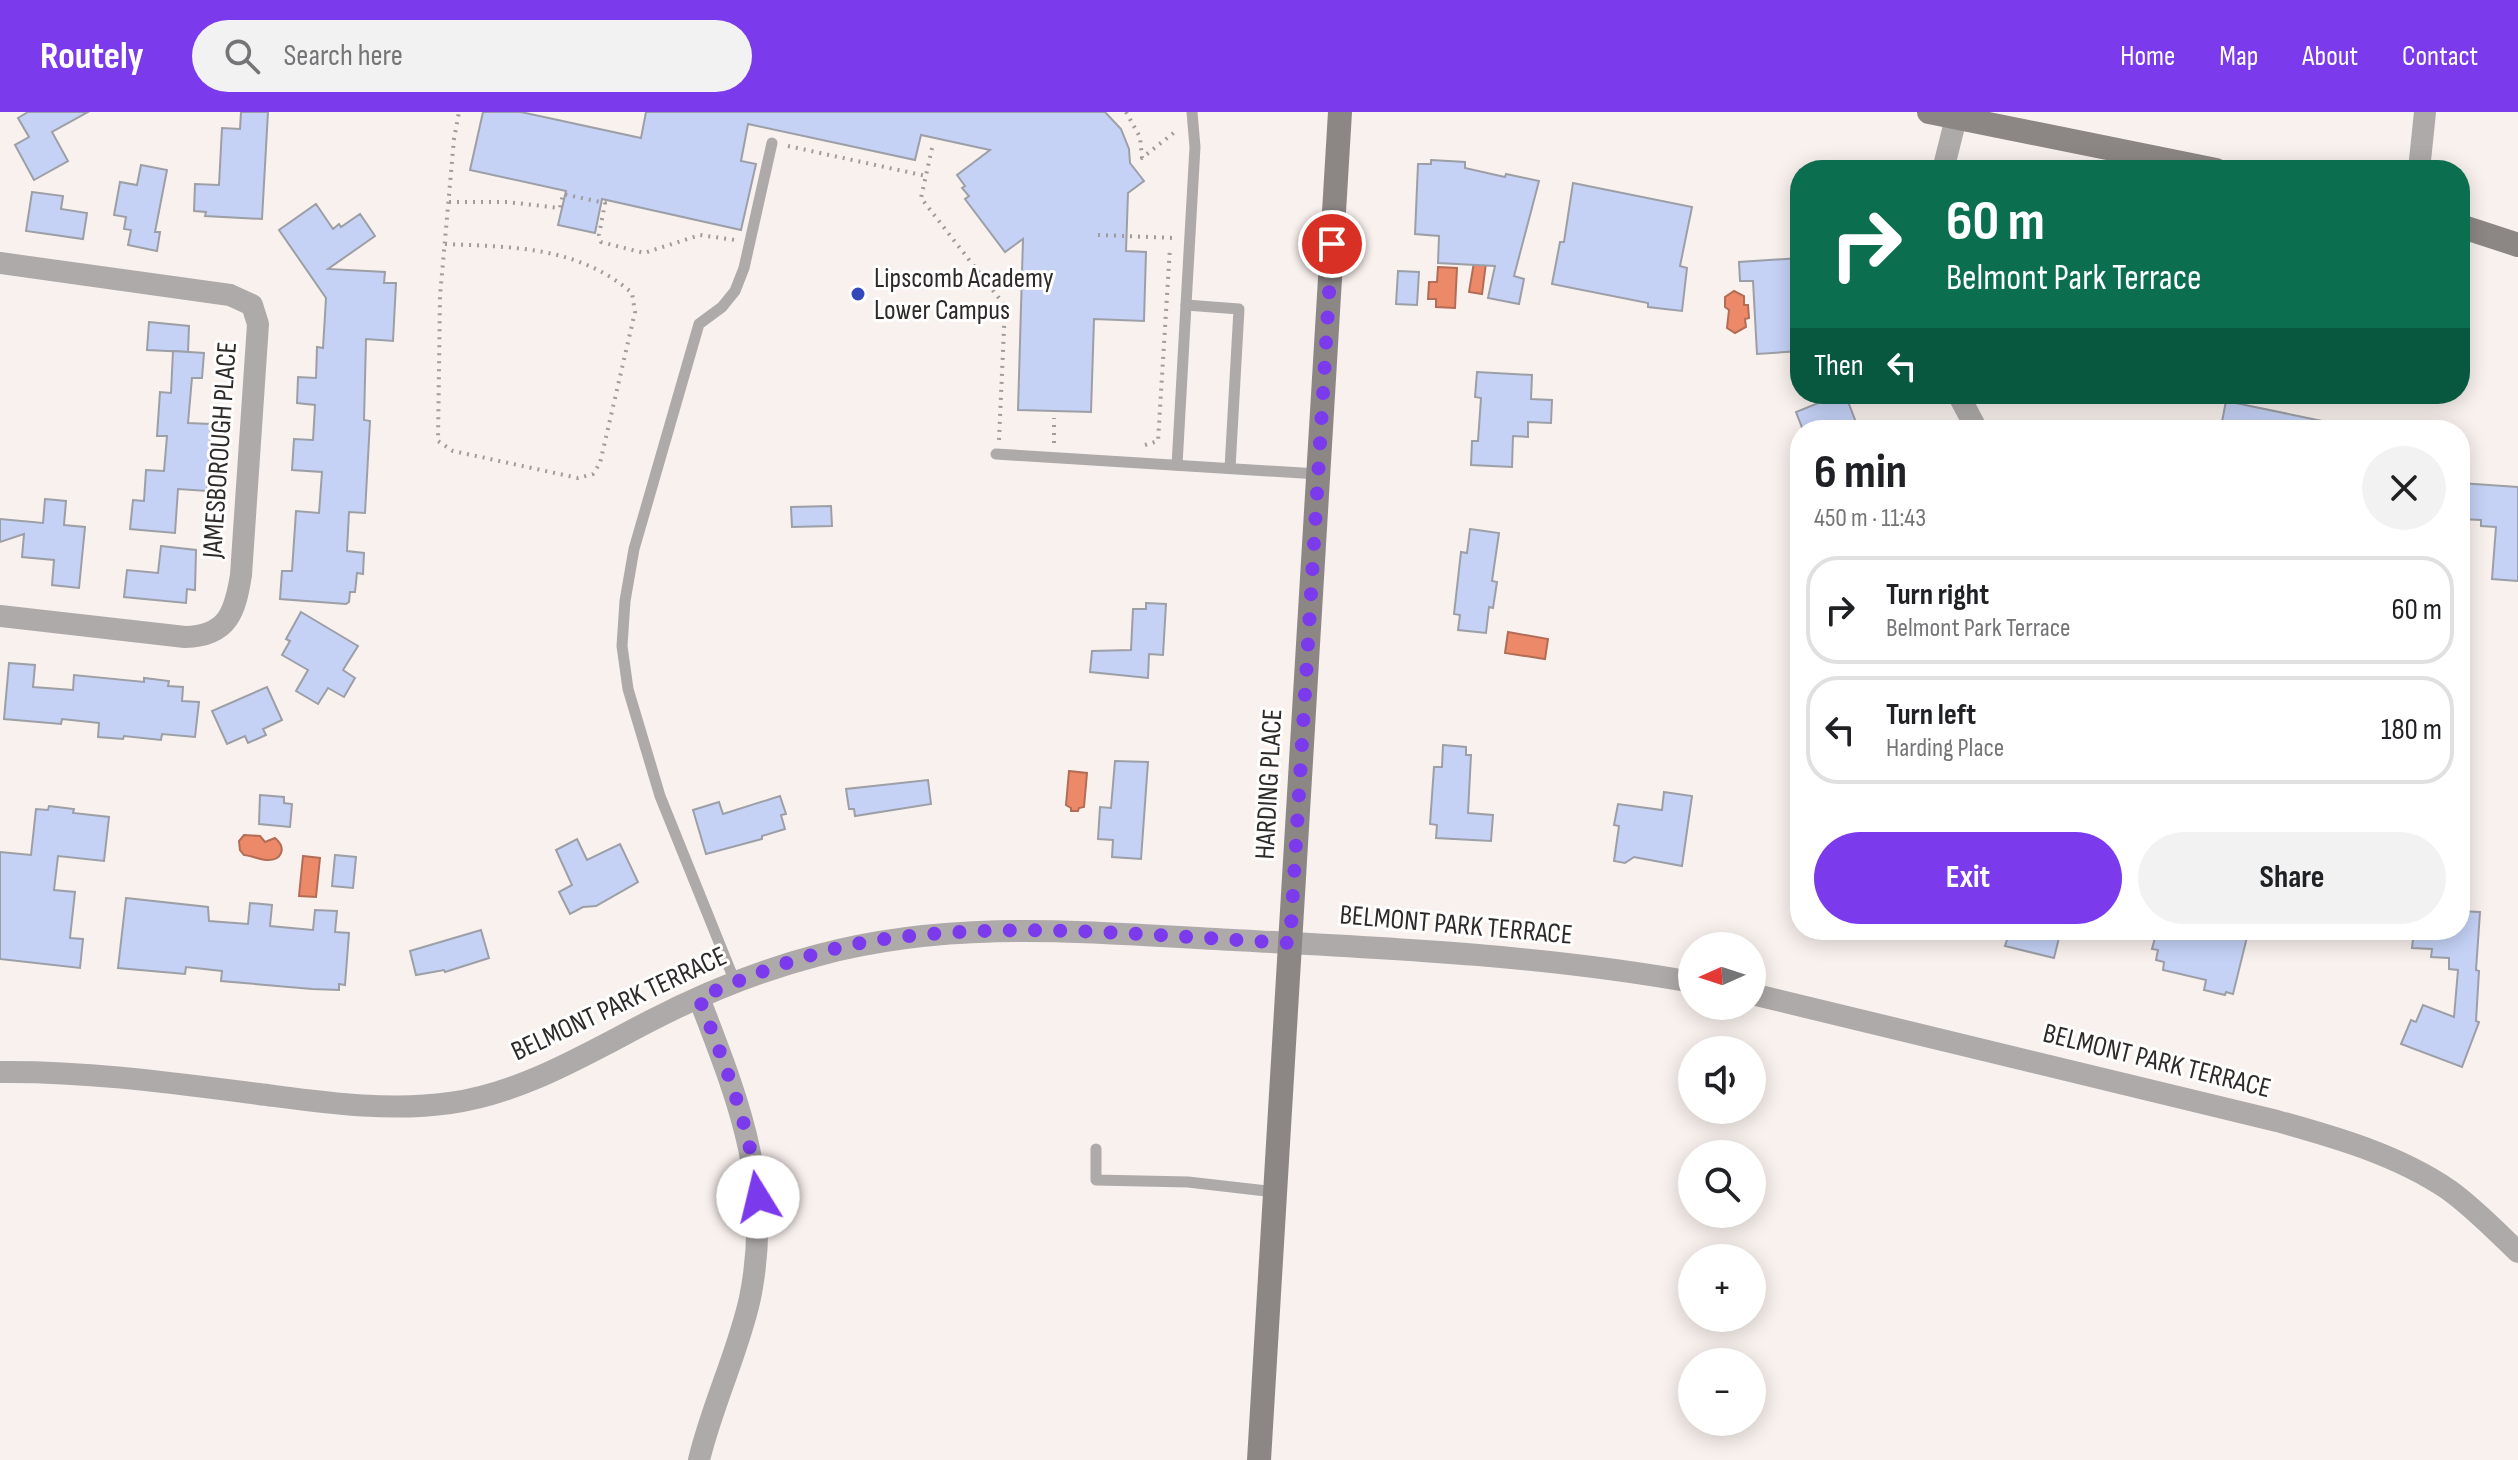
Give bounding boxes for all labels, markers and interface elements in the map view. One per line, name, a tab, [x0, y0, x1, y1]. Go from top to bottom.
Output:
search box	[192, 20, 752, 92]
text: Routely	[40, 34, 144, 79]
icon: search	[220, 34, 264, 78]
text: Search here	[284, 38, 403, 74]
text: Home	[2120, 40, 2175, 73]
text: Map	[2219, 40, 2258, 73]
text: About	[2302, 40, 2358, 73]
text: Contact	[2402, 40, 2478, 73]
text: 60 m	[1946, 189, 2045, 256]
icon: right	[1814, 192, 1918, 296]
pin	[1298, 210, 1366, 278]
icon: arrive	[1310, 222, 1354, 266]
text: Belmont Park Terrace	[1946, 257, 2201, 300]
place label: Lipscomb Academy Lower Campus	[874, 262, 1054, 327]
marker: Lipscomb Academy Lower Campus	[849, 285, 867, 303]
street label: JAMESBOROUGH PLACE	[196, 341, 244, 560]
icon: left	[1880, 344, 1924, 388]
text: Then	[1814, 348, 1864, 384]
text: 6 min	[1814, 444, 1907, 501]
button: close	[2362, 446, 2446, 530]
text: 450 m · 11:43	[1814, 503, 1926, 534]
text: Turn right	[1886, 577, 1989, 613]
icon: right	[1818, 588, 1862, 632]
text: 60 m	[2391, 592, 2442, 628]
text: Belmont Park Terrace	[1886, 613, 2070, 644]
text: Turn left	[1886, 697, 1976, 733]
street label: HARDING PLACE	[1249, 708, 1289, 860]
icon: left	[1818, 708, 1862, 752]
text: 180 m	[2381, 712, 2442, 748]
text: Harding Place	[1886, 733, 2004, 764]
button: Exit	[1814, 832, 2122, 924]
button: Share	[2138, 832, 2446, 924]
street label: BELMONT PARK TERRACE	[1338, 898, 1574, 952]
north arrow	[1678, 932, 1766, 1020]
map controls	[1678, 932, 1766, 1436]
street label: BELMONT PARK TERRACE	[506, 940, 732, 1068]
street label: BELMONT PARK TERRACE	[2040, 1017, 2274, 1105]
button: sound	[1678, 1036, 1766, 1124]
button: search	[1678, 1140, 1766, 1228]
position arrow	[716, 1155, 800, 1239]
button: +	[1678, 1244, 1766, 1332]
button: −	[1678, 1348, 1766, 1436]

